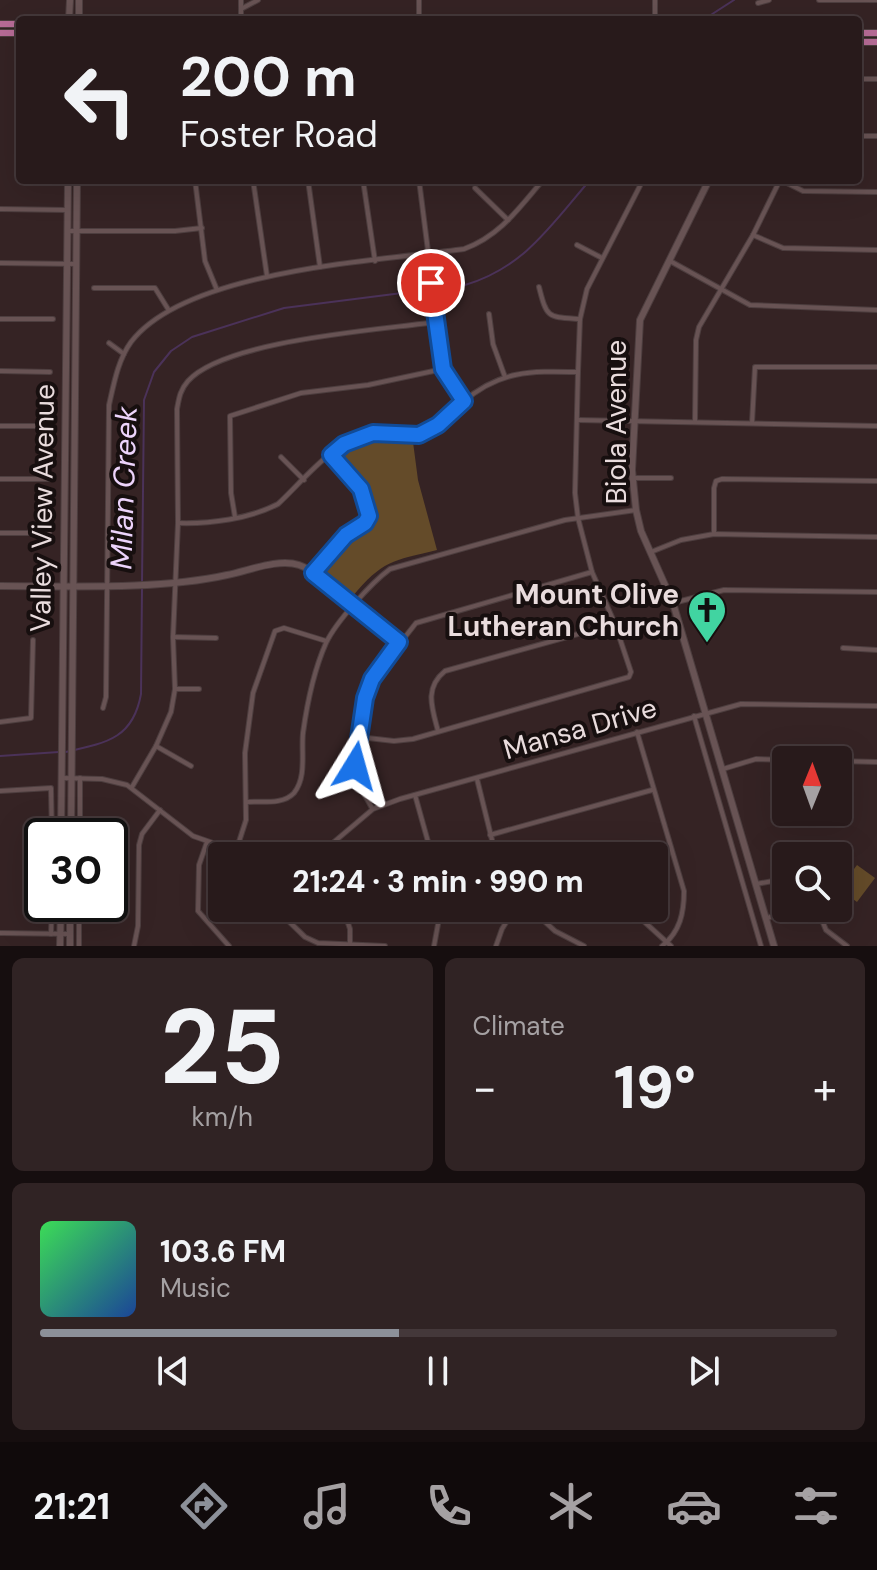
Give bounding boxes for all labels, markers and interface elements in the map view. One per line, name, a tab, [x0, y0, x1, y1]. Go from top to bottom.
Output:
text: 200 m	[180, 40, 357, 113]
icon: left	[48, 48, 152, 152]
text: Foster Road	[180, 111, 378, 158]
pin	[397, 249, 465, 317]
icon: arrive	[409, 261, 453, 305]
street label: Biola Avenue	[598, 340, 635, 504]
street label: Valley View Avenue	[22, 384, 63, 632]
water label: Milan Creek	[101, 405, 146, 570]
place label: Mount Olive Lutheran Church	[447, 576, 679, 645]
church icon: Mount Olive Lutheran Church	[686, 589, 728, 644]
street label: Mansa Drive	[499, 689, 661, 768]
position arrow	[313, 724, 397, 808]
north arrow	[772, 746, 852, 826]
map controls	[772, 746, 852, 922]
speed limit sign: 30	[24, 818, 128, 922]
button: search	[772, 842, 852, 922]
text: 21:24 · 3 min · 990 m	[292, 862, 584, 901]
text: 25	[160, 980, 285, 1115]
text: Climate	[473, 1009, 565, 1043]
text: 19°	[614, 1048, 696, 1127]
text: −	[473, 1059, 497, 1117]
text: +	[813, 1059, 837, 1117]
text: km/h	[192, 1100, 253, 1134]
text: 103.6 FM	[160, 1232, 286, 1271]
text: Music	[160, 1271, 231, 1305]
icon: previous	[151, 1349, 195, 1393]
icon: pause	[416, 1349, 460, 1393]
icon: next	[682, 1349, 726, 1393]
icon: directions	[176, 1478, 232, 1534]
icon: music	[299, 1478, 355, 1534]
icon: phone	[421, 1478, 477, 1534]
icon: climate	[543, 1478, 599, 1534]
icon: car	[666, 1478, 722, 1534]
icon: filters	[788, 1478, 844, 1534]
text: 21:21	[33, 1483, 110, 1530]

